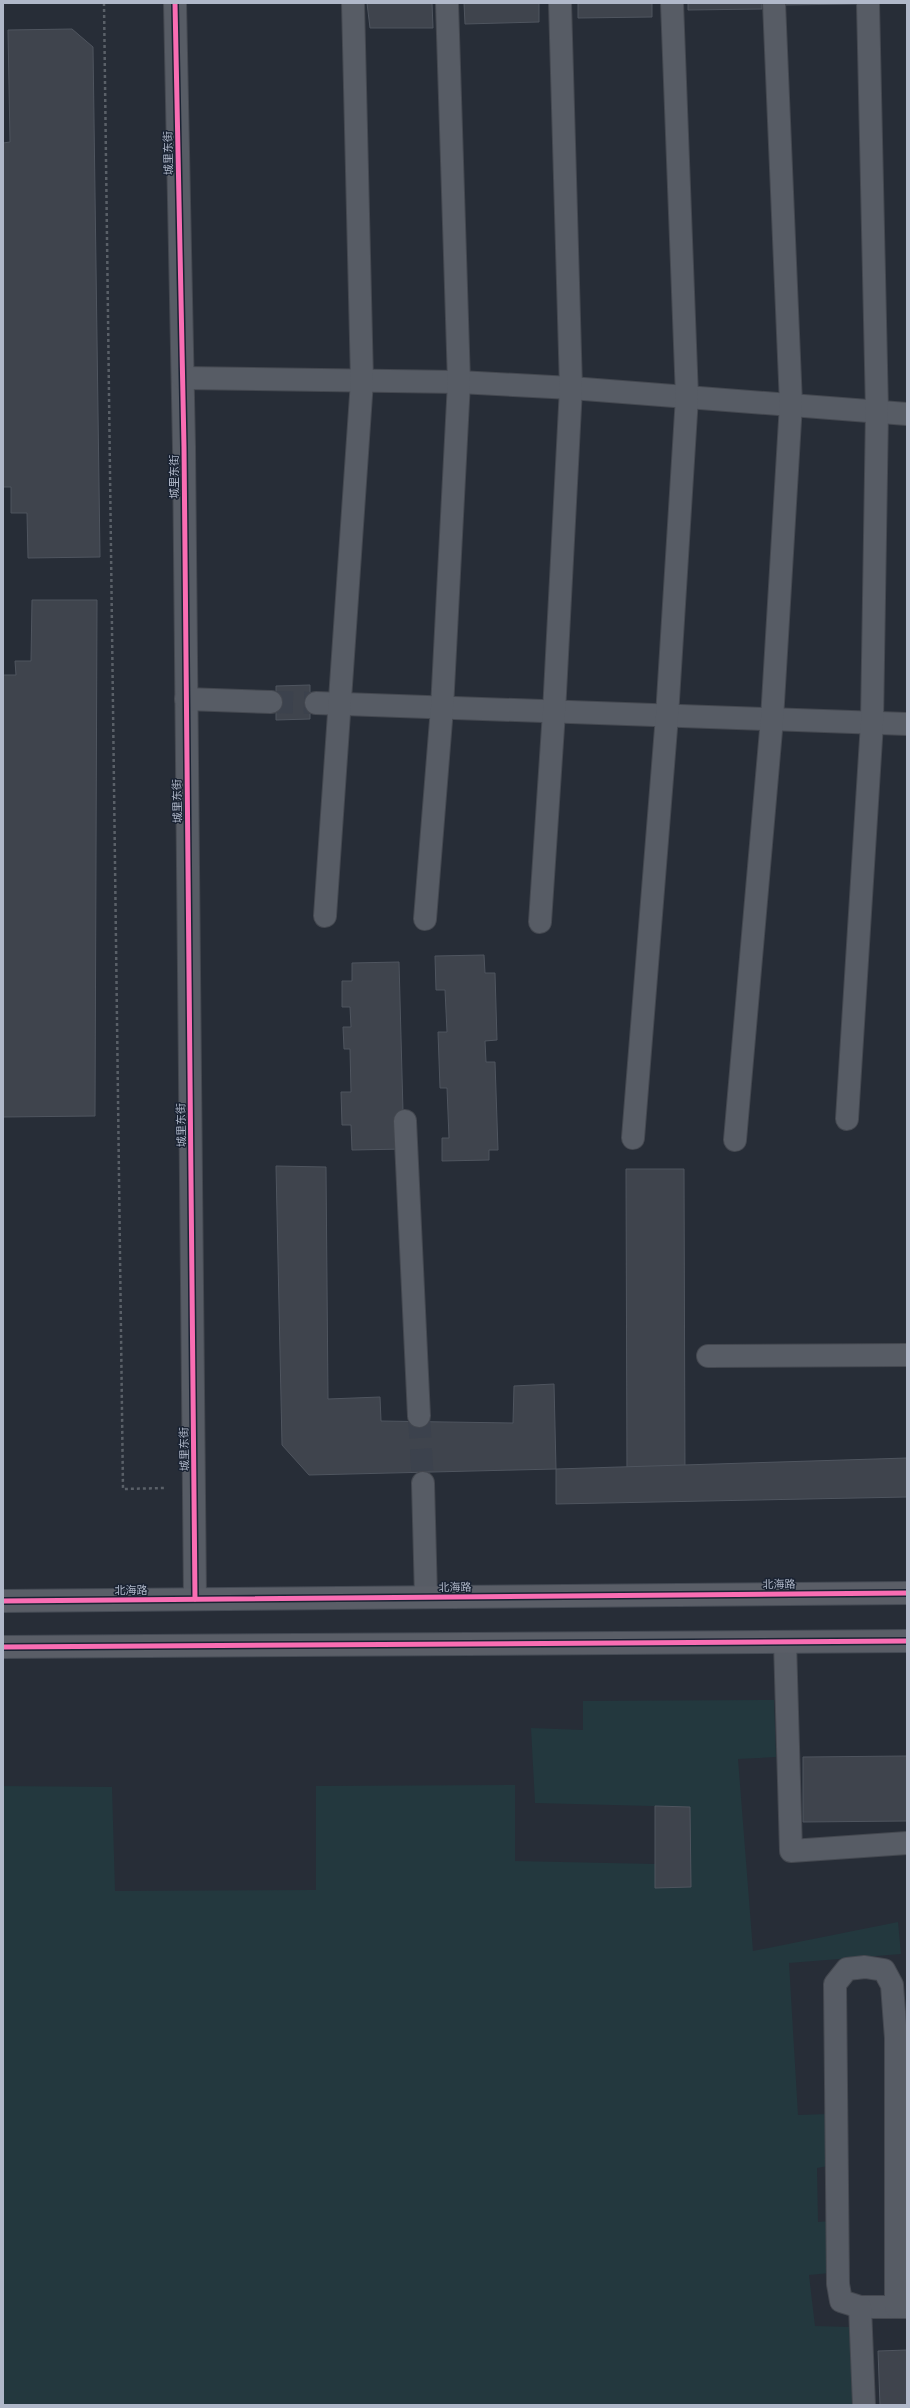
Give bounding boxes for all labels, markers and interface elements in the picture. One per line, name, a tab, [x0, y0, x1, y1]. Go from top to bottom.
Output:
street label: 城里东街	[162, 131, 174, 175]
street label: 城里东街	[168, 455, 180, 499]
street label: 城里东街	[171, 779, 183, 823]
street label: 城里东街	[175, 1103, 187, 1147]
street label: 城里东街	[178, 1427, 190, 1471]
street label: 北海路	[762, 1578, 796, 1590]
street label: 北海路	[438, 1581, 472, 1593]
street label: 北海路	[115, 1584, 148, 1596]

